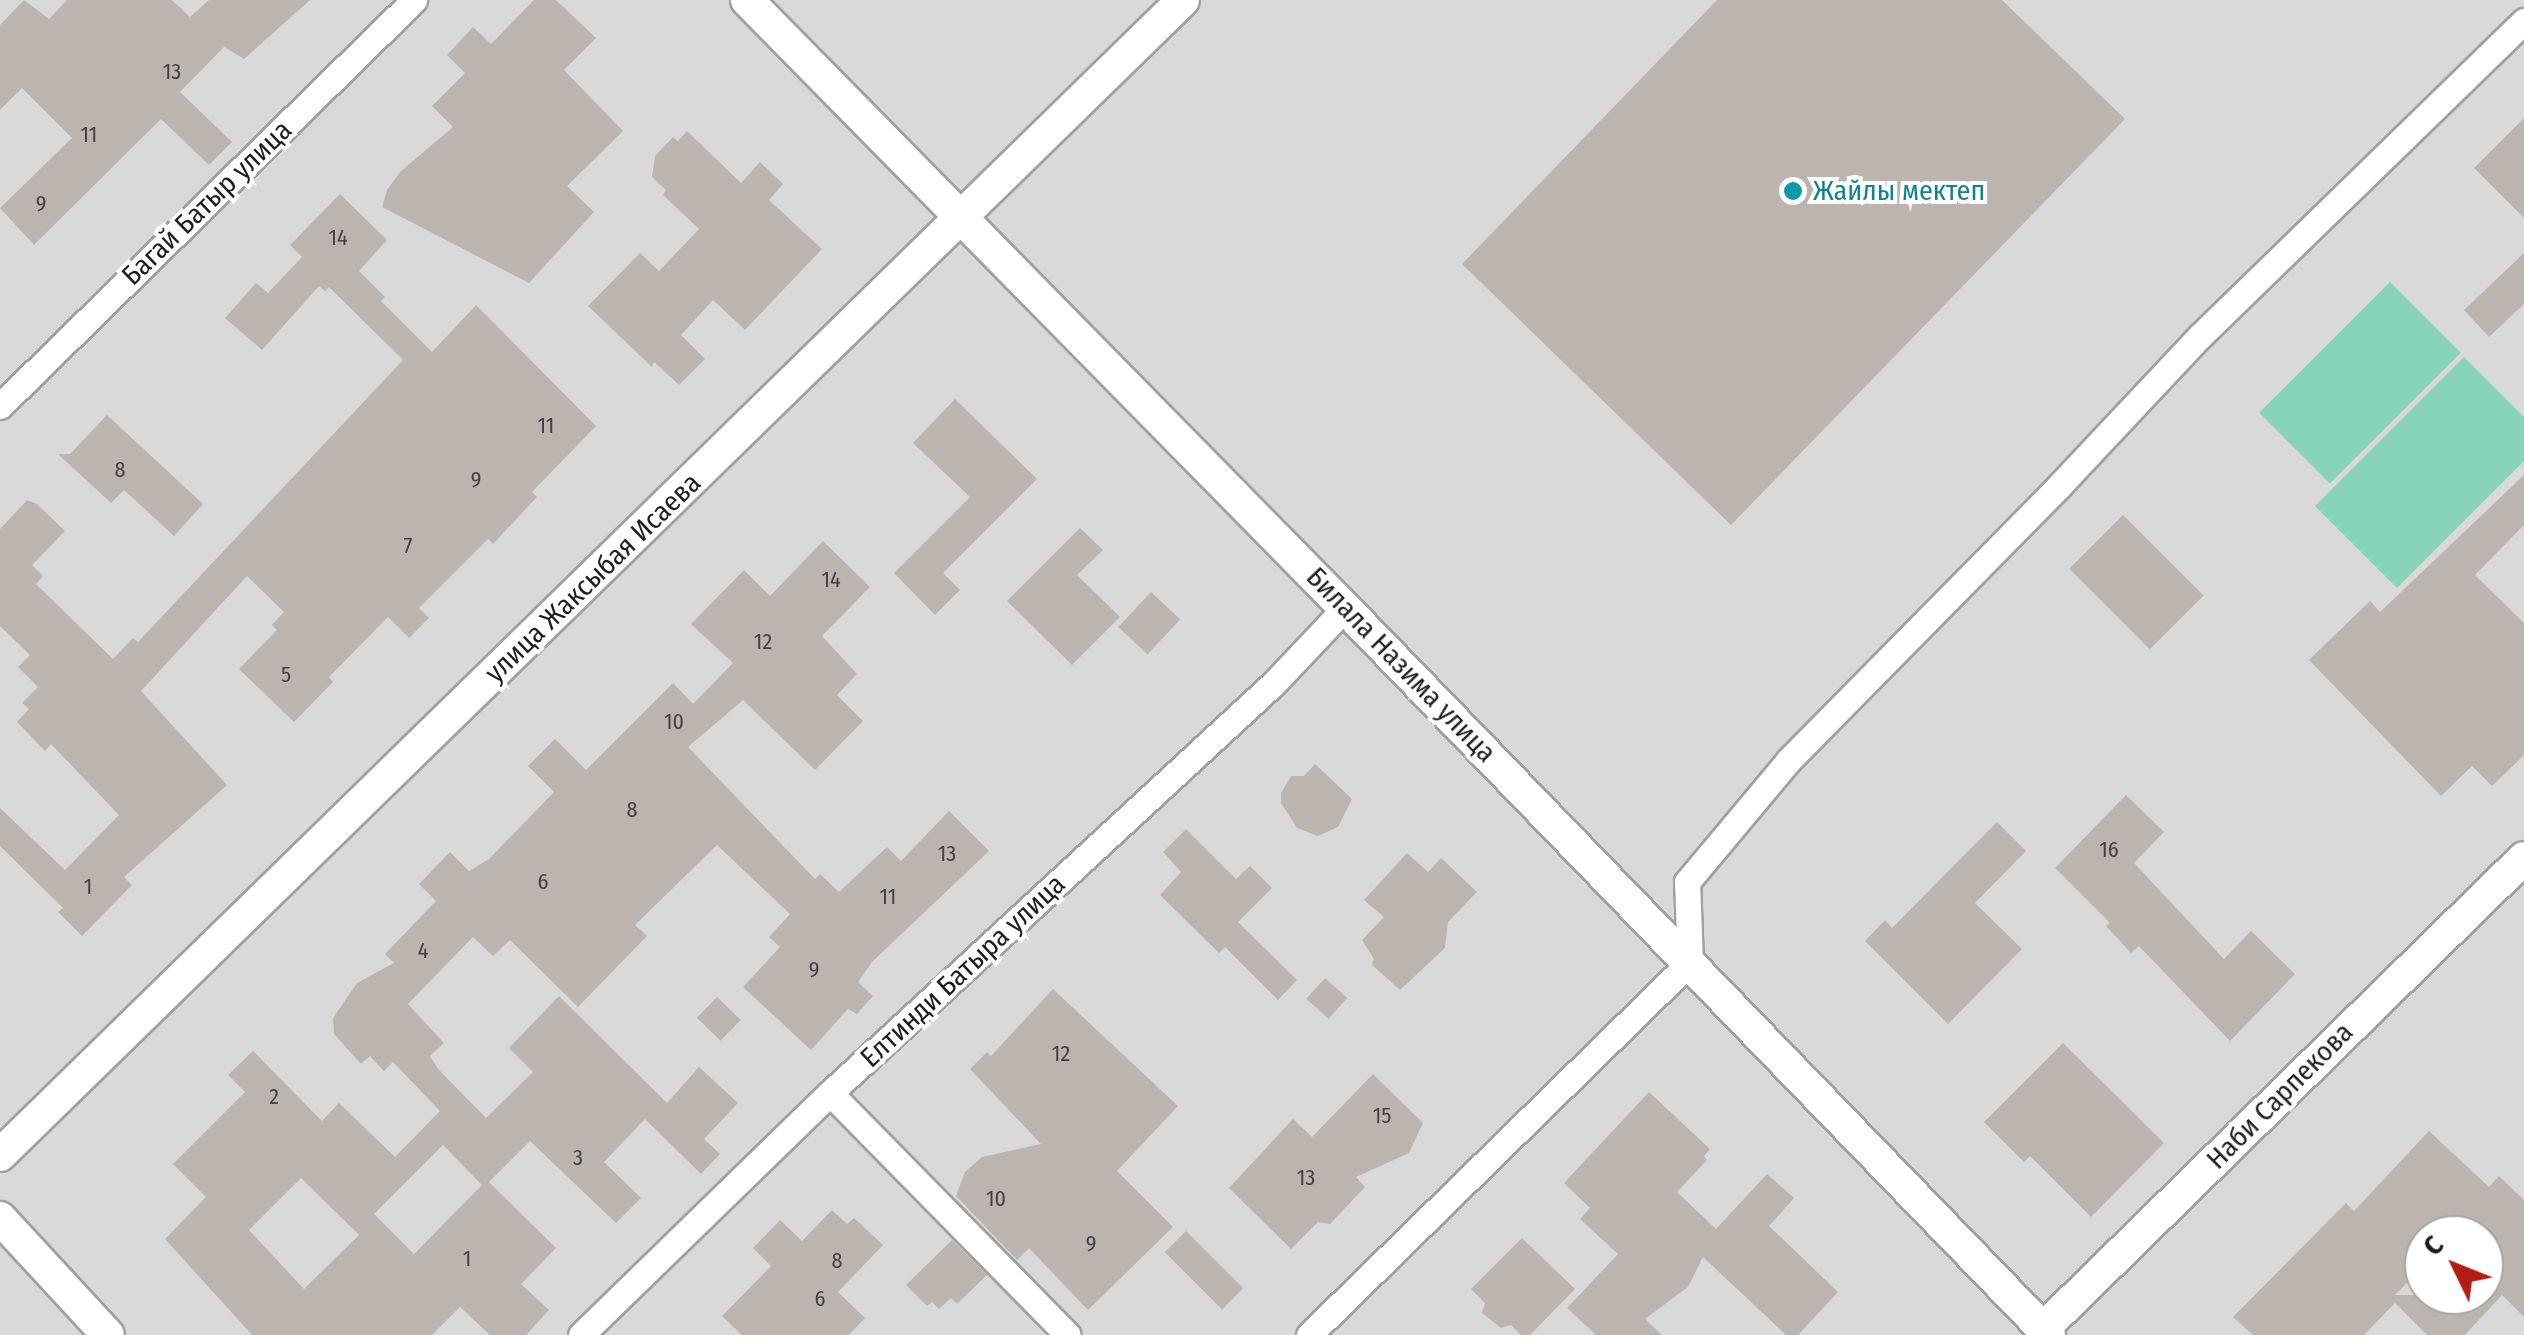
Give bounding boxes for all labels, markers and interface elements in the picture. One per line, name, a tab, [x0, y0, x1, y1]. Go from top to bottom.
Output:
house number: 13	[163, 59, 181, 85]
street label: Багай Батыр улица	[115, 113, 299, 293]
house number: 11	[81, 122, 97, 148]
place label: Жайлы мектеп	[1813, 174, 1985, 208]
marker: Жайлы мектеп	[1782, 180, 1804, 202]
house number: 9	[36, 191, 46, 217]
house number: 14	[328, 225, 348, 251]
house number: 11	[538, 413, 554, 439]
house number: 8	[115, 457, 125, 483]
street label: улица Жаксыбая Исаева	[478, 466, 708, 690]
house number: 9	[471, 467, 481, 493]
house number: 7	[404, 533, 412, 559]
street label: Билала Назима улица	[1299, 560, 1503, 770]
house number: 14	[821, 567, 841, 593]
house number: 12	[754, 629, 772, 655]
house number: 5	[281, 662, 291, 688]
house number: 10	[664, 709, 684, 735]
house number: 8	[627, 797, 637, 823]
house number: 16	[2099, 837, 2119, 863]
house number: 13	[938, 841, 956, 867]
street label: Елтинди Батыра улица	[854, 867, 1072, 1075]
house number: 6	[538, 869, 548, 895]
house number: 1	[84, 874, 92, 900]
house number: 11	[880, 884, 896, 910]
house number: 4	[418, 938, 428, 964]
house number: 9	[809, 957, 819, 983]
street label: Наби Сарпекова	[2200, 1016, 2360, 1176]
house number: 12	[1052, 1041, 1070, 1067]
house number: 2	[269, 1084, 279, 1110]
house number: 15	[1373, 1103, 1391, 1129]
house number: 3	[573, 1145, 583, 1171]
house number: 13	[1297, 1165, 1315, 1191]
house number: 10	[986, 1186, 1006, 1212]
north arrow	[2404, 1215, 2504, 1315]
text: С	[2416, 1229, 2450, 1262]
house number: 9	[1086, 1231, 1096, 1257]
house number: 1	[463, 1246, 471, 1272]
house number: 8	[832, 1248, 842, 1274]
house number: 6	[815, 1286, 825, 1312]

